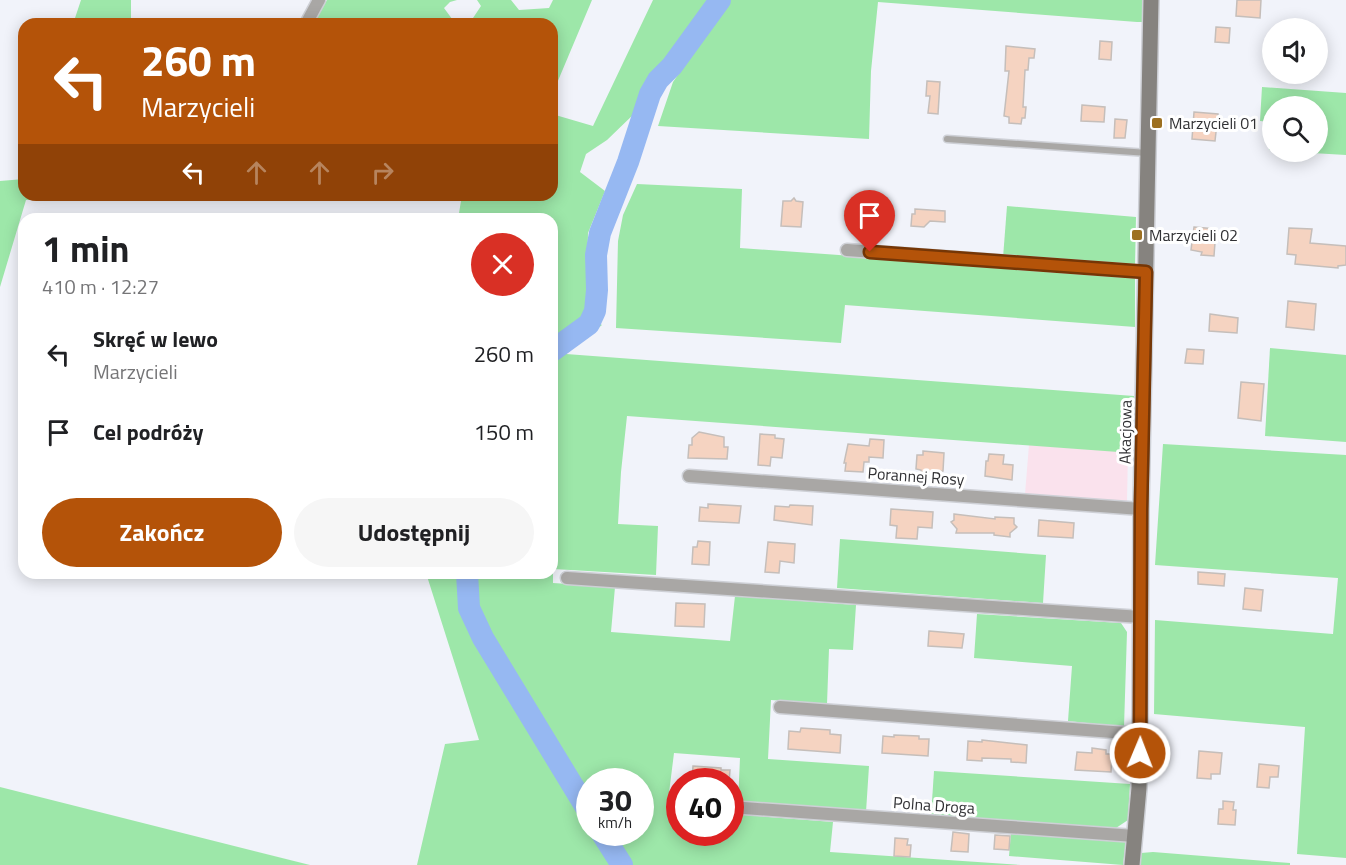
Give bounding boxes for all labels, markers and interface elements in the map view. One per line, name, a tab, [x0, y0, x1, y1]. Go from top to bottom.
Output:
map controls	[1262, 18, 1328, 162]
button: sound	[1262, 18, 1328, 84]
text: 260 m	[141, 28, 256, 92]
icon: left	[42, 42, 120, 120]
text: Marzycieli	[141, 86, 255, 127]
button: search	[1262, 96, 1328, 162]
place label: Marzycieli 01	[1169, 111, 1258, 135]
marker: Marzycieli 01	[1150, 116, 1164, 130]
icon: left	[177, 156, 210, 189]
icon: ahead	[240, 156, 273, 189]
icon: ahead	[303, 156, 336, 189]
icon: right	[366, 156, 399, 189]
pin	[844, 190, 895, 252]
icon: arrive	[853, 199, 886, 232]
text: 1 min	[42, 221, 129, 276]
place label: Marzycieli 02	[1149, 223, 1238, 247]
marker: Marzycieli 02	[1130, 228, 1144, 242]
button: close	[471, 233, 534, 296]
text: 410 m · 12:27	[42, 271, 159, 302]
text: Skręć w lewo	[93, 322, 218, 356]
text: 260 m	[474, 337, 534, 371]
icon: left	[42, 338, 75, 371]
text: Marzycieli	[93, 356, 178, 387]
street label: Akacjowa	[1112, 400, 1138, 464]
text: Cel podróży	[93, 415, 203, 449]
text: 150 m	[474, 415, 534, 449]
icon: arrive	[42, 416, 75, 449]
street label: Porannej Rosy	[867, 461, 965, 491]
button: Zakończ	[42, 498, 282, 567]
button: Udostępnij	[294, 498, 534, 567]
position arrow	[1108, 721, 1172, 785]
speed limit sign: 40	[666, 768, 744, 846]
text: 30	[598, 777, 632, 823]
street label: Polna Droga	[892, 790, 976, 820]
text: km/h	[598, 811, 632, 834]

